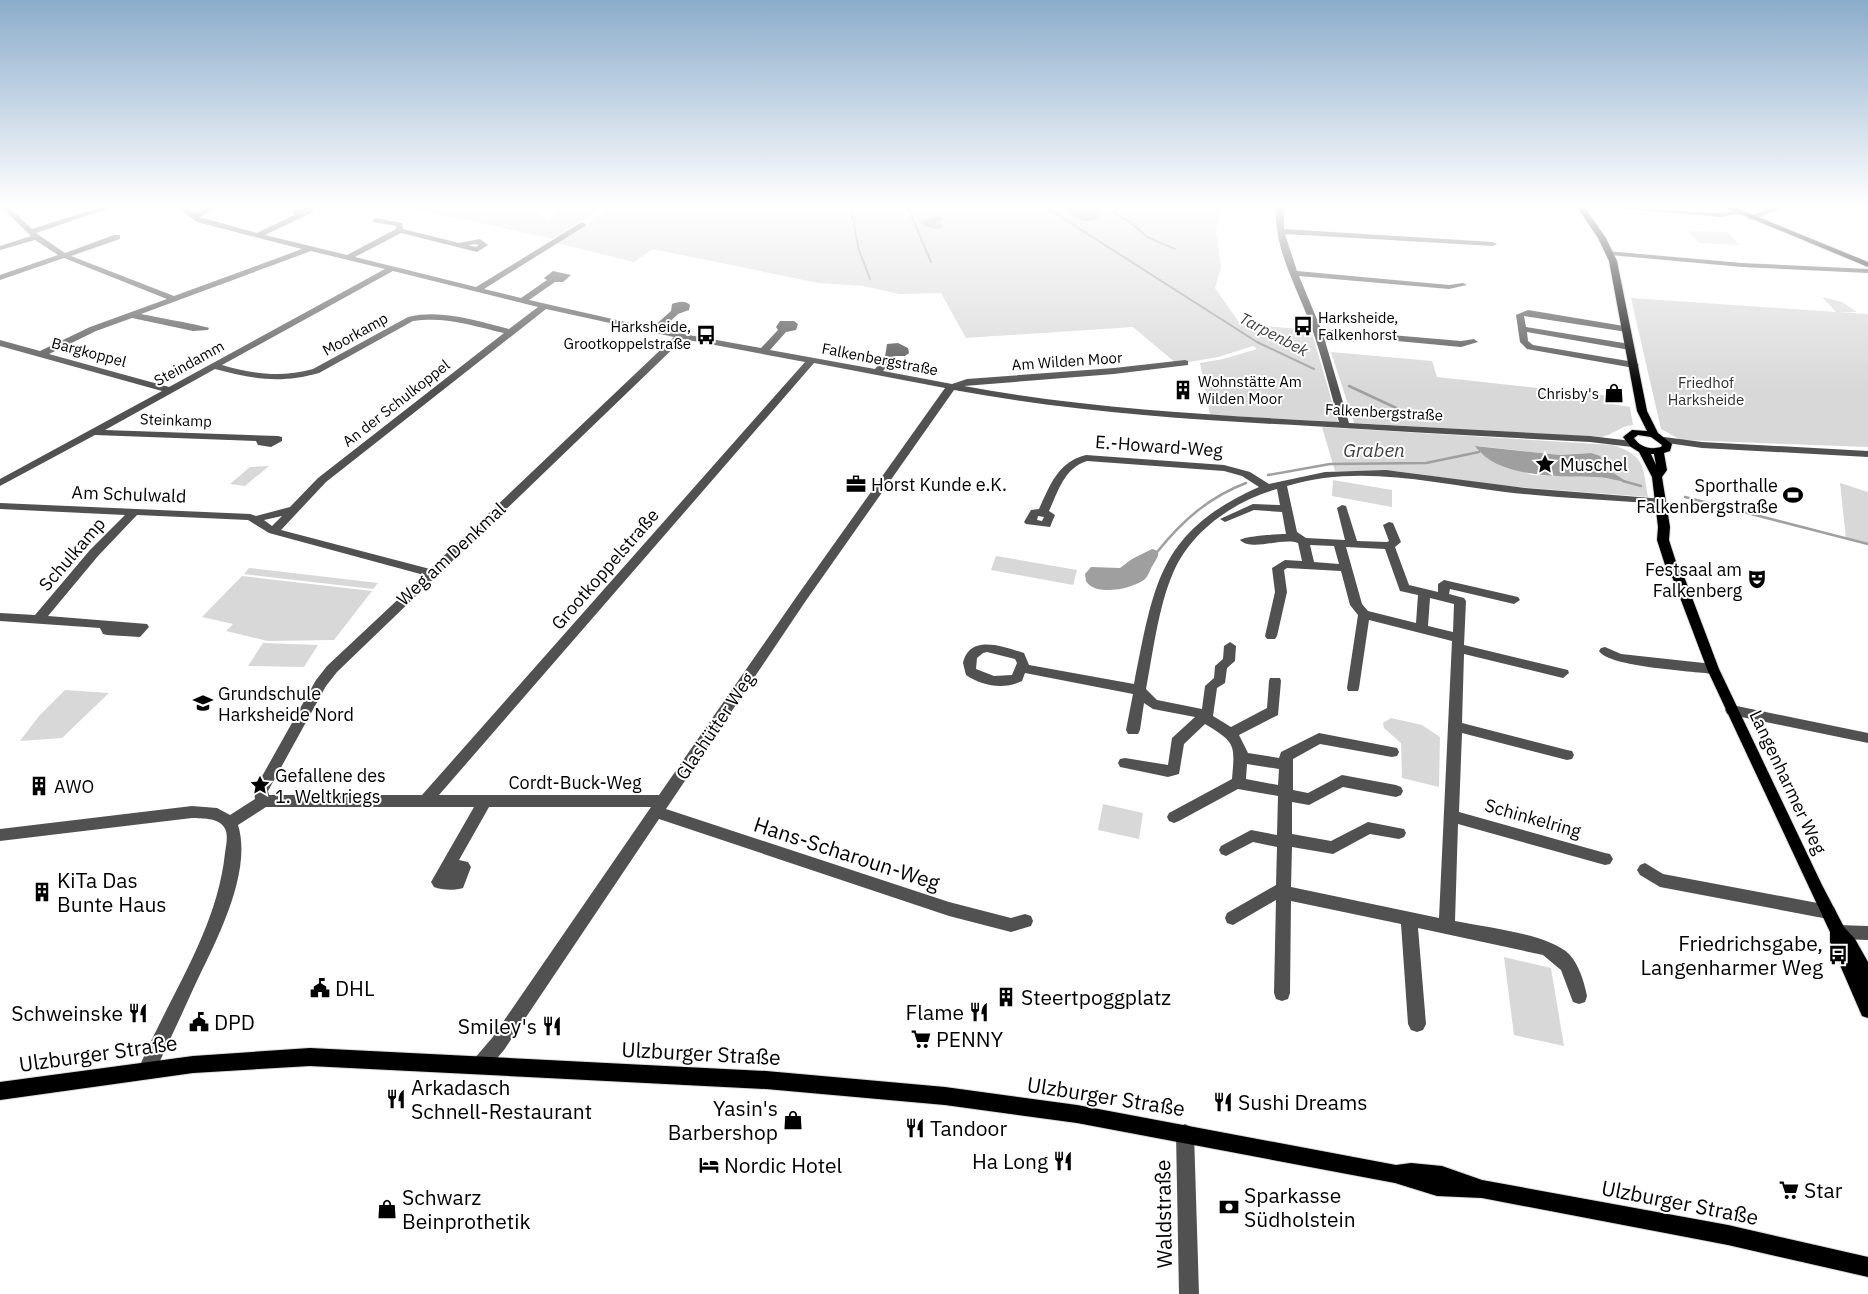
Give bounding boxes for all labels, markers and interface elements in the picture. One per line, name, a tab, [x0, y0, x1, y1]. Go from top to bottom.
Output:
street label: Moorkamp	[319, 308, 391, 360]
water label: Tarpenbek	[1236, 308, 1312, 361]
place label: Harksheide, Falkenhorst	[1318, 308, 1398, 344]
bus stop icon: Harksheide, Falkenhorst	[1292, 315, 1314, 337]
place label: Harksheide, Grootkoppelstraße	[564, 317, 691, 353]
bus stop icon: Harksheide, Grootkoppelstraße	[695, 324, 717, 346]
street label: Bargkoppel	[50, 333, 128, 371]
street label: Steindamm	[151, 336, 227, 390]
street label: Falkenbergstraße	[820, 338, 940, 380]
street label: Am Wilden Moor	[1011, 348, 1123, 374]
street label: An der Schulkoppel	[339, 355, 453, 451]
place label: Wohnstätte Am Wilden Moor	[1198, 372, 1302, 408]
park label: Friedhof Harksheide	[1668, 373, 1744, 409]
building icon: Wohnstätte Am Wilden Moor	[1172, 379, 1194, 401]
shop icon: Chrisby's	[1603, 382, 1625, 404]
place label: Chrisby's	[1537, 384, 1599, 403]
street label: Falkenbergstraße	[1325, 399, 1443, 425]
street label: Steinkamp	[140, 409, 212, 431]
street label: E.-Howard-Weg	[1095, 430, 1224, 462]
water label: Graben	[1343, 438, 1405, 462]
place icon: Muschel	[1534, 453, 1556, 475]
place label: Muschel	[1560, 453, 1628, 476]
office icon: Horst Kunde e.K.	[845, 473, 867, 495]
place label: Horst Kunde e.K.	[871, 473, 1007, 496]
place label: Sporthalle Falkenbergstraße	[1636, 474, 1778, 518]
street label: Am Schulwald	[71, 481, 187, 507]
sports icon: Sporthalle Falkenbergstraße	[1782, 484, 1804, 506]
street label: Weg am Denkmal	[392, 497, 510, 610]
street label: Grootkoppelstraße	[546, 504, 664, 634]
street label: Schulkamp	[34, 512, 110, 596]
place label: Festsaal am Falkenberg	[1645, 558, 1742, 602]
theatre icon: Festsaal am Falkenberg	[1746, 568, 1768, 590]
street label: Glashütter Weg	[671, 668, 760, 784]
place label: Grundschule Harksheide Nord	[218, 682, 354, 726]
school or university icon: Grundschule Harksheide Nord	[192, 692, 214, 714]
street label: Langenharmer Weg	[1745, 706, 1832, 858]
place label: Gefallene des 1. Weltkriegs	[275, 764, 386, 808]
street label: Cordt-Buck-Weg	[508, 771, 642, 794]
place icon: Gefallene des 1. Weltkriegs	[249, 774, 271, 796]
building icon: AWO	[28, 775, 50, 797]
place label: AWO	[54, 775, 94, 798]
street label: Schinkelring	[1482, 793, 1584, 843]
street label: Hans-Scharoun-Weg	[750, 810, 944, 896]
place label: KiTa Das Bunte Haus	[57, 866, 167, 918]
building icon: KiTa Das Bunte Haus	[31, 881, 53, 903]
place label: Friedrichsgabe, Langenharmer Weg	[1641, 929, 1823, 981]
bus stop icon: Friedrichsgabe, Langenharmer Weg	[1827, 944, 1849, 966]
place label: DHL	[335, 974, 374, 1002]
public building icon: DHL	[309, 977, 331, 999]
place label: Steertpoggplatz	[1021, 983, 1171, 1011]
building icon: Steertpoggplatz	[995, 986, 1017, 1008]
place label: Flame	[905, 998, 964, 1026]
place label: Schweinske	[11, 999, 123, 1027]
restaurant icon: Flame	[968, 1001, 990, 1023]
restaurant icon: Schweinske	[127, 1002, 149, 1024]
place label: DPD	[214, 1008, 255, 1036]
public building icon: DPD	[188, 1011, 210, 1033]
place label: Smiley's	[458, 1012, 537, 1040]
restaurant icon: Smiley's	[541, 1015, 563, 1037]
place label: PENNY	[936, 1025, 1004, 1053]
street label: Ulzburger Straße	[17, 1028, 179, 1078]
supermarket icon: PENNY	[910, 1028, 932, 1050]
street label: Ulzburger Straße	[621, 1035, 781, 1071]
street label: Ulzburger Straße	[1025, 1070, 1187, 1122]
place label: Arkadasch Schnell-Restaurant	[411, 1073, 592, 1125]
restaurant icon: Arkadasch Schnell-Restaurant	[385, 1088, 407, 1110]
place label: Sushi Dreams	[1238, 1088, 1368, 1116]
restaurant icon: Sushi Dreams	[1212, 1091, 1234, 1113]
place label: Yasin's Barbershop	[668, 1094, 778, 1146]
shop icon: Yasin's Barbershop	[782, 1109, 804, 1131]
place label: Tandoor	[930, 1114, 1007, 1142]
restaurant icon: Tandoor	[904, 1117, 926, 1139]
place label: Ha Long	[972, 1147, 1048, 1175]
restaurant icon: Ha Long	[1052, 1150, 1074, 1172]
place label: Nordic Hotel	[724, 1151, 843, 1179]
hotel icon: Nordic Hotel	[698, 1154, 720, 1176]
street label: Waldstraße	[1148, 1159, 1178, 1269]
street label: Ulzburger Straße	[1599, 1173, 1761, 1231]
place label: Star	[1804, 1176, 1843, 1204]
supermarket icon: Star	[1778, 1179, 1800, 1201]
place label: Sparkasse Südholstein	[1244, 1181, 1356, 1233]
place label: Schwarz Beinprothetik	[402, 1183, 530, 1235]
bank icon: Sparkasse Südholstein	[1218, 1196, 1240, 1218]
shop icon: Schwarz Beinprothetik	[376, 1198, 398, 1220]

